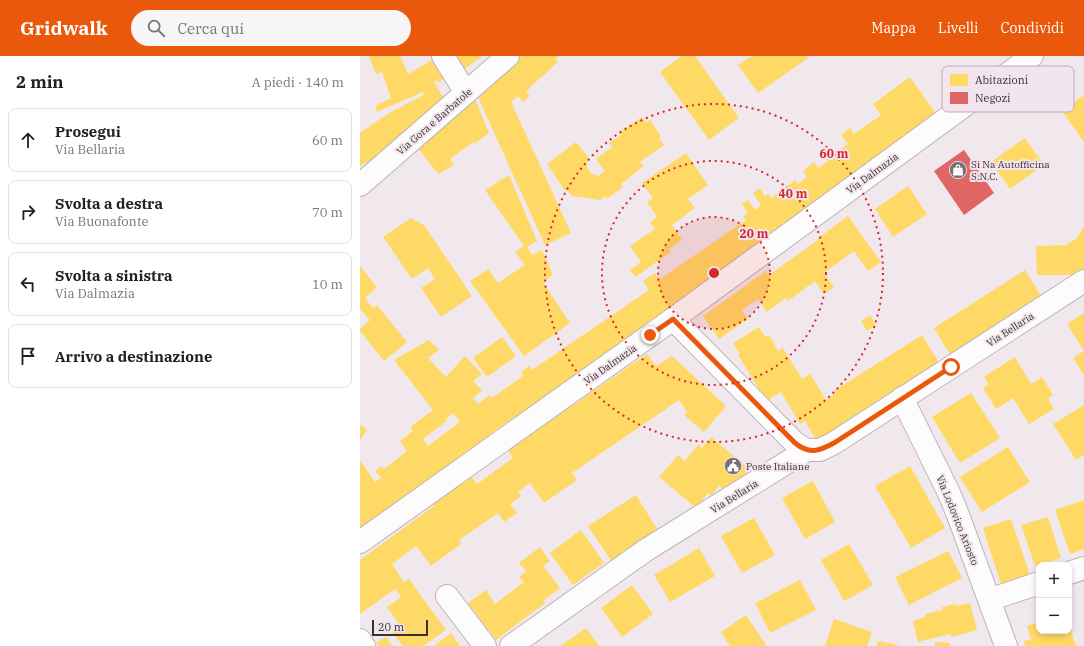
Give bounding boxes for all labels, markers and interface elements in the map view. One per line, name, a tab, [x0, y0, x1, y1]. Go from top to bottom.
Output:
search box	[131, 10, 411, 46]
text: Gridwalk	[20, 16, 107, 40]
icon: search	[145, 17, 167, 39]
text: Cerca qui	[177, 19, 244, 38]
text: Mappa	[871, 19, 916, 37]
text: Livelli	[938, 19, 978, 37]
text: Condividi	[1000, 19, 1064, 37]
legend	[942, 66, 1074, 112]
text: 2 min	[16, 71, 64, 93]
text: Abitazioni	[975, 73, 1029, 87]
text: A piedi · 140 m	[252, 74, 344, 91]
street label: Via Gora e Barbatole	[394, 85, 475, 158]
text: Negozi	[975, 91, 1011, 105]
text: Prosegui	[55, 122, 121, 141]
icon: ahead	[17, 129, 39, 151]
text: 60 m	[312, 132, 343, 149]
text: Via Bellaria	[55, 141, 125, 158]
text: 60 m	[820, 146, 849, 161]
street label: Via Dalmazia	[844, 150, 901, 197]
place label: Si Na Autofficina S.N.C.	[971, 158, 1050, 183]
shop icon: Si Na Autofficina S.N.C.	[948, 160, 968, 180]
text: 40 m	[779, 186, 808, 201]
text: Svolta a destra	[55, 194, 163, 213]
icon: right	[17, 201, 39, 223]
text: 70 m	[312, 204, 343, 221]
text: Via Buonafonte	[55, 213, 148, 230]
text: 20 m	[740, 226, 769, 241]
text: Svolta a sinistra	[55, 266, 173, 285]
centre of rings	[707, 266, 721, 280]
icon: left	[17, 273, 39, 295]
text: 10 m	[312, 276, 343, 293]
text: Via Dalmazia	[55, 285, 135, 302]
street label: Via Bellaria	[984, 309, 1037, 350]
route end	[641, 326, 659, 344]
street label: Via Dalmazia	[581, 341, 640, 387]
icon: arrive	[17, 345, 39, 367]
text: Arrivo a destinazione	[55, 347, 212, 366]
route start	[942, 358, 960, 376]
public building icon: Poste Italiane	[723, 456, 743, 476]
place label: Poste Italiane	[746, 460, 810, 473]
street label: Via Lodovico Ariosto	[933, 473, 982, 568]
street label: Via Bellaria	[708, 476, 761, 516]
map controls	[1036, 562, 1072, 634]
button: +	[1036, 562, 1072, 598]
button: −	[1036, 598, 1072, 634]
scale bar	[372, 618, 428, 637]
text: 20 m	[378, 620, 404, 634]

